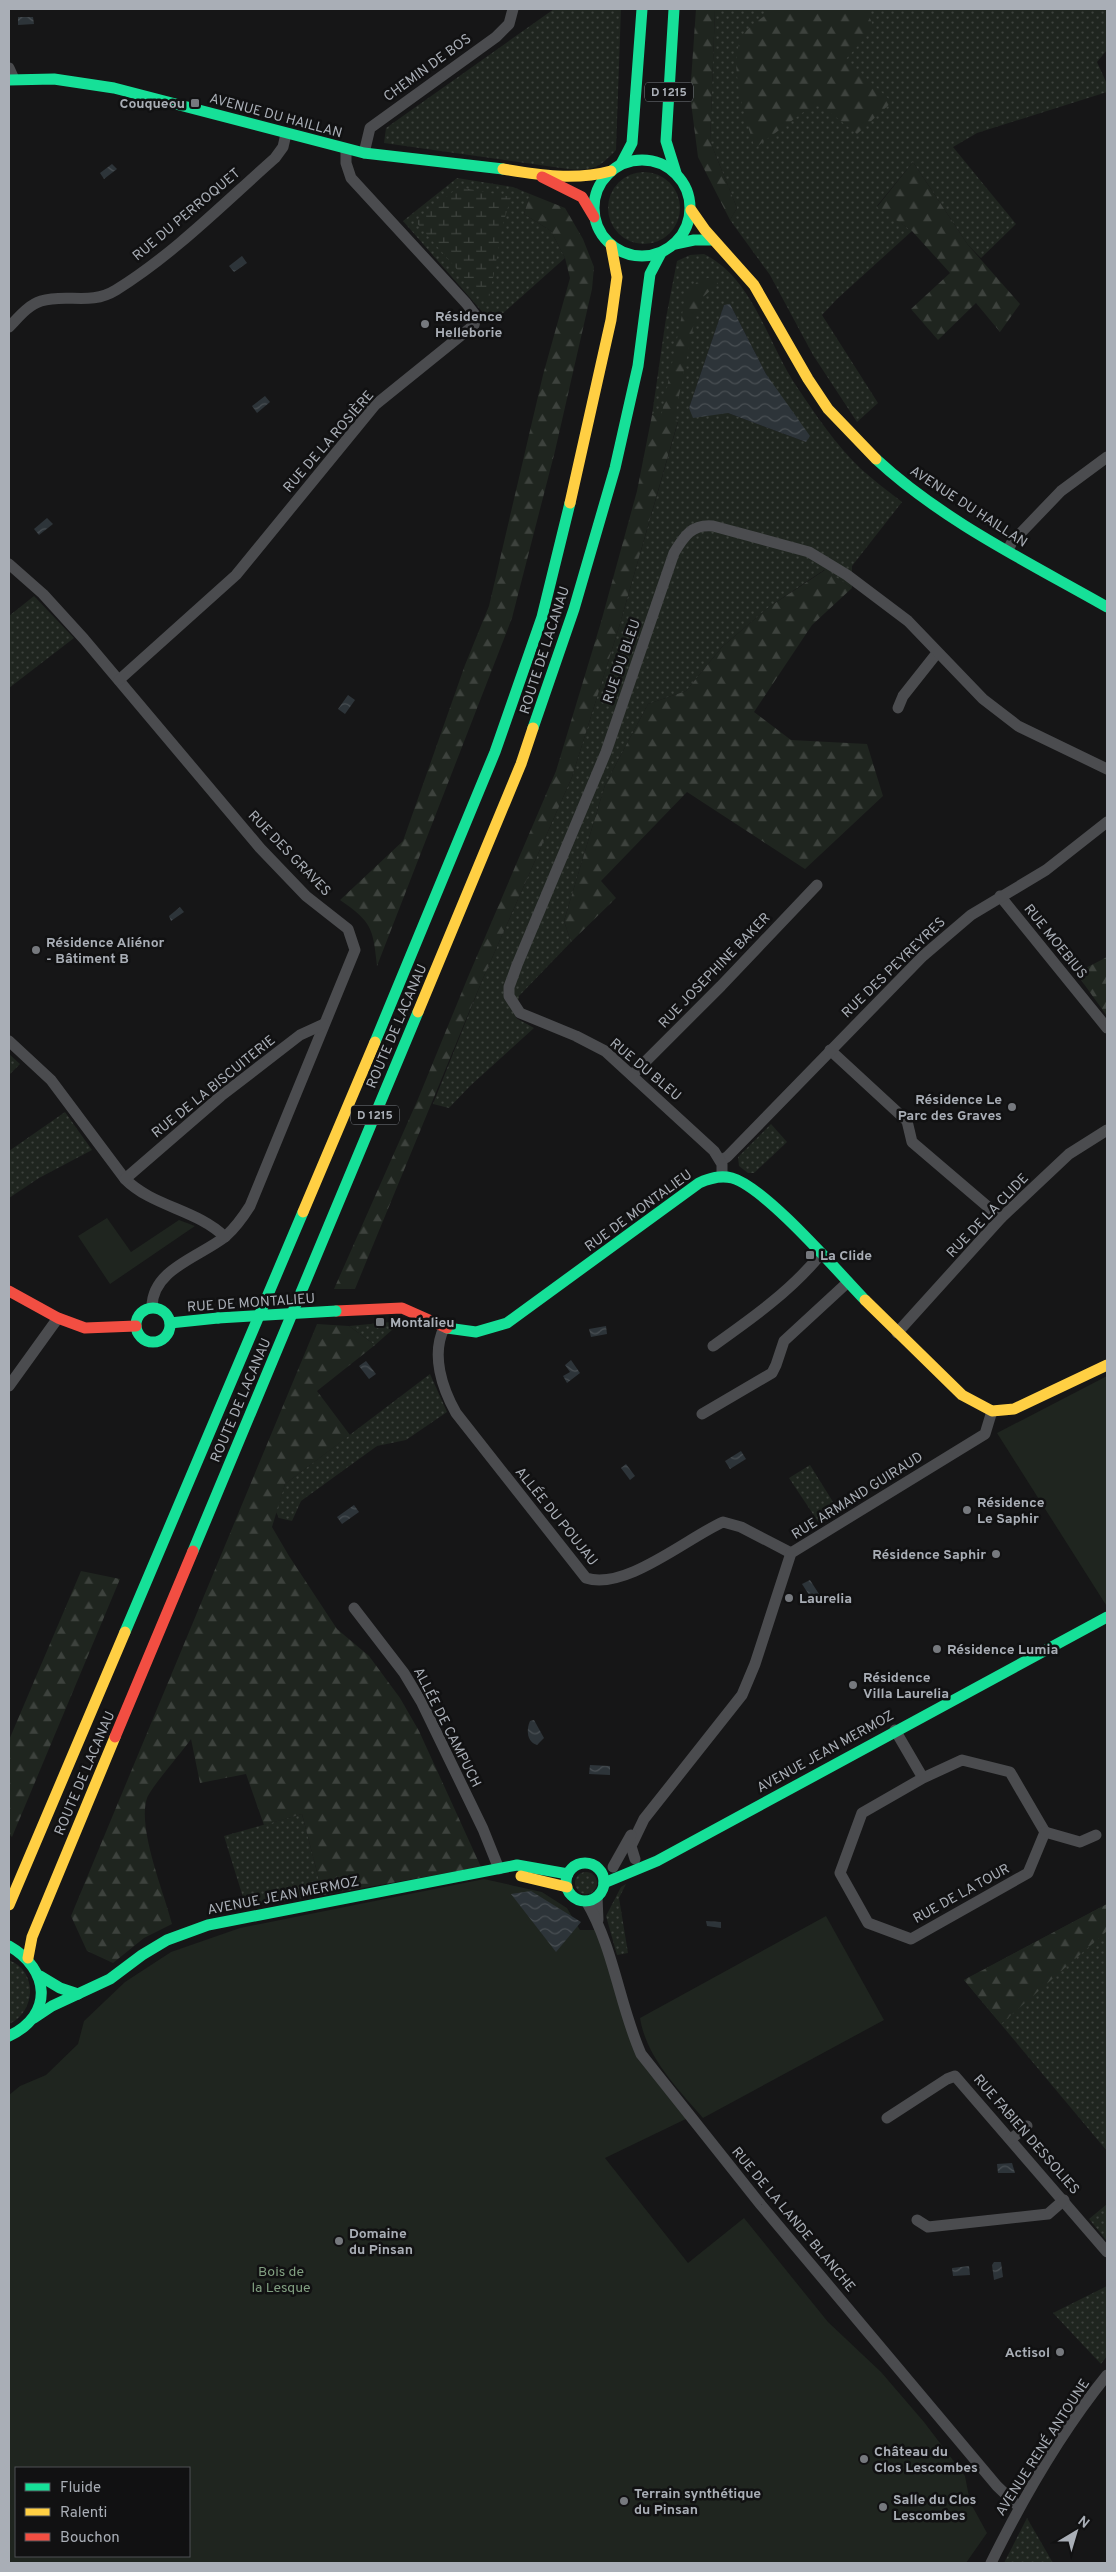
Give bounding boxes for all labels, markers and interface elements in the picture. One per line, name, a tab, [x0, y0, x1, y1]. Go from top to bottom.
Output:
street label: CHEMIN DE BOS	[381, 31, 475, 106]
road number: D 1215	[645, 82, 693, 101]
street label: AVENUE DU HAILLAN	[207, 91, 344, 142]
place label: Couqueou	[120, 96, 185, 113]
marker: Couqueou	[189, 97, 201, 109]
street label: RUE DU PERROQUET	[130, 165, 244, 265]
place label: Résidence Helleborie	[435, 309, 503, 342]
marker: Résidence Helleborie	[419, 318, 431, 330]
street label: RUE DE LA ROSIÈRE	[279, 387, 378, 497]
street label: AVENUE DU HAILLAN	[906, 463, 1030, 552]
street label: ROUTE DE LACANAU	[517, 584, 574, 716]
street label: RUE DU BLEU	[600, 617, 645, 706]
street label: RUE DES GRAVES	[244, 808, 334, 900]
street label: RUE MOEBIUS	[1020, 901, 1090, 983]
street label: RUE JOSEPHINE BAKER	[656, 910, 775, 1032]
street label: RUE DES PEYREYRES	[839, 914, 949, 1022]
place label: Résidence Aliénor - Bâtiment B	[46, 935, 164, 968]
marker: Résidence Aliénor - Bâtiment B	[30, 944, 42, 956]
street label: ROUTE DE LACANAU	[364, 962, 431, 1091]
street label: RUE DE LA BISCUITERIE	[149, 1032, 279, 1142]
street label: RUE DU BLEU	[606, 1035, 684, 1105]
place label: Résidence Le Parc des Graves	[898, 1092, 1002, 1125]
marker: Résidence Le Parc des Graves	[1006, 1101, 1018, 1113]
road number: D 1215	[351, 1106, 399, 1124]
street label: RUE DE MONTALIEU	[582, 1167, 696, 1256]
street label: RUE DE LA CLIDE	[944, 1170, 1033, 1262]
place label: La Clide	[820, 1248, 872, 1265]
marker: La Clide	[804, 1249, 816, 1261]
street label: RUE DE MONTALIEU	[186, 1291, 316, 1316]
place label: Montalieu	[390, 1315, 455, 1332]
marker: Montalieu	[374, 1316, 386, 1328]
street label: ROUTE DE LACANAU	[208, 1336, 275, 1465]
street label: RUE ARMAND GUIRAUD	[789, 1449, 927, 1544]
street label: ALLÉE DU POUJAU	[511, 1464, 602, 1570]
place label: Résidence Le Saphir	[977, 1495, 1045, 1528]
marker: Résidence Le Saphir	[961, 1504, 973, 1516]
place label: Résidence Saphir	[872, 1547, 986, 1564]
marker: Résidence Saphir	[990, 1548, 1002, 1560]
place label: Laurelia	[799, 1591, 852, 1608]
marker: Laurelia	[783, 1592, 795, 1604]
place label: Résidence Lumia	[947, 1642, 1058, 1659]
marker: Résidence Lumia	[931, 1643, 943, 1655]
street label: ALLÉE DE CAMPUCH	[409, 1664, 485, 1790]
place label: Résidence Villa Laurelia	[863, 1670, 949, 1703]
marker: Résidence Villa Laurelia	[847, 1679, 859, 1691]
street label: AVENUE JEAN MERMOZ	[754, 1708, 897, 1797]
street label: ROUTE DE LACANAU	[52, 1709, 119, 1838]
street label: RUE DE LA TOUR	[910, 1861, 1013, 1928]
street label: AVENUE JEAN MERMOZ	[206, 1873, 361, 1920]
street label: RUE FABIEN DESSOLIES	[969, 2072, 1083, 2198]
street label: RUE DE LA LANDE BLANCHE	[727, 2144, 858, 2296]
place label: Domaine du Pinsan	[349, 2226, 413, 2259]
marker: Domaine du Pinsan	[333, 2235, 345, 2247]
park label: Bois de la Lesque	[251, 2264, 311, 2297]
place label: Actisol	[1005, 2345, 1050, 2362]
marker: Actisol	[1054, 2346, 1066, 2358]
street label: AVENUE RENÉ ANTOUNE	[992, 2376, 1094, 2520]
place label: Château du Clos Lescombes	[874, 2444, 978, 2477]
marker: Château du Clos Lescombes	[858, 2453, 870, 2465]
legend	[15, 2467, 190, 2557]
text: Fluide	[60, 2479, 101, 2498]
place label: Terrain synthétique du Pinsan	[634, 2486, 761, 2519]
place label: Salle du Clos Lescombes	[893, 2492, 977, 2525]
marker: Terrain synthétique du Pinsan	[618, 2495, 630, 2507]
marker: Salle du Clos Lescombes	[877, 2501, 889, 2513]
text: Ralenti	[60, 2504, 107, 2523]
north arrow	[1051, 2507, 1101, 2557]
text: N	[1074, 2513, 1092, 2533]
text: Bouchon	[60, 2529, 120, 2548]

